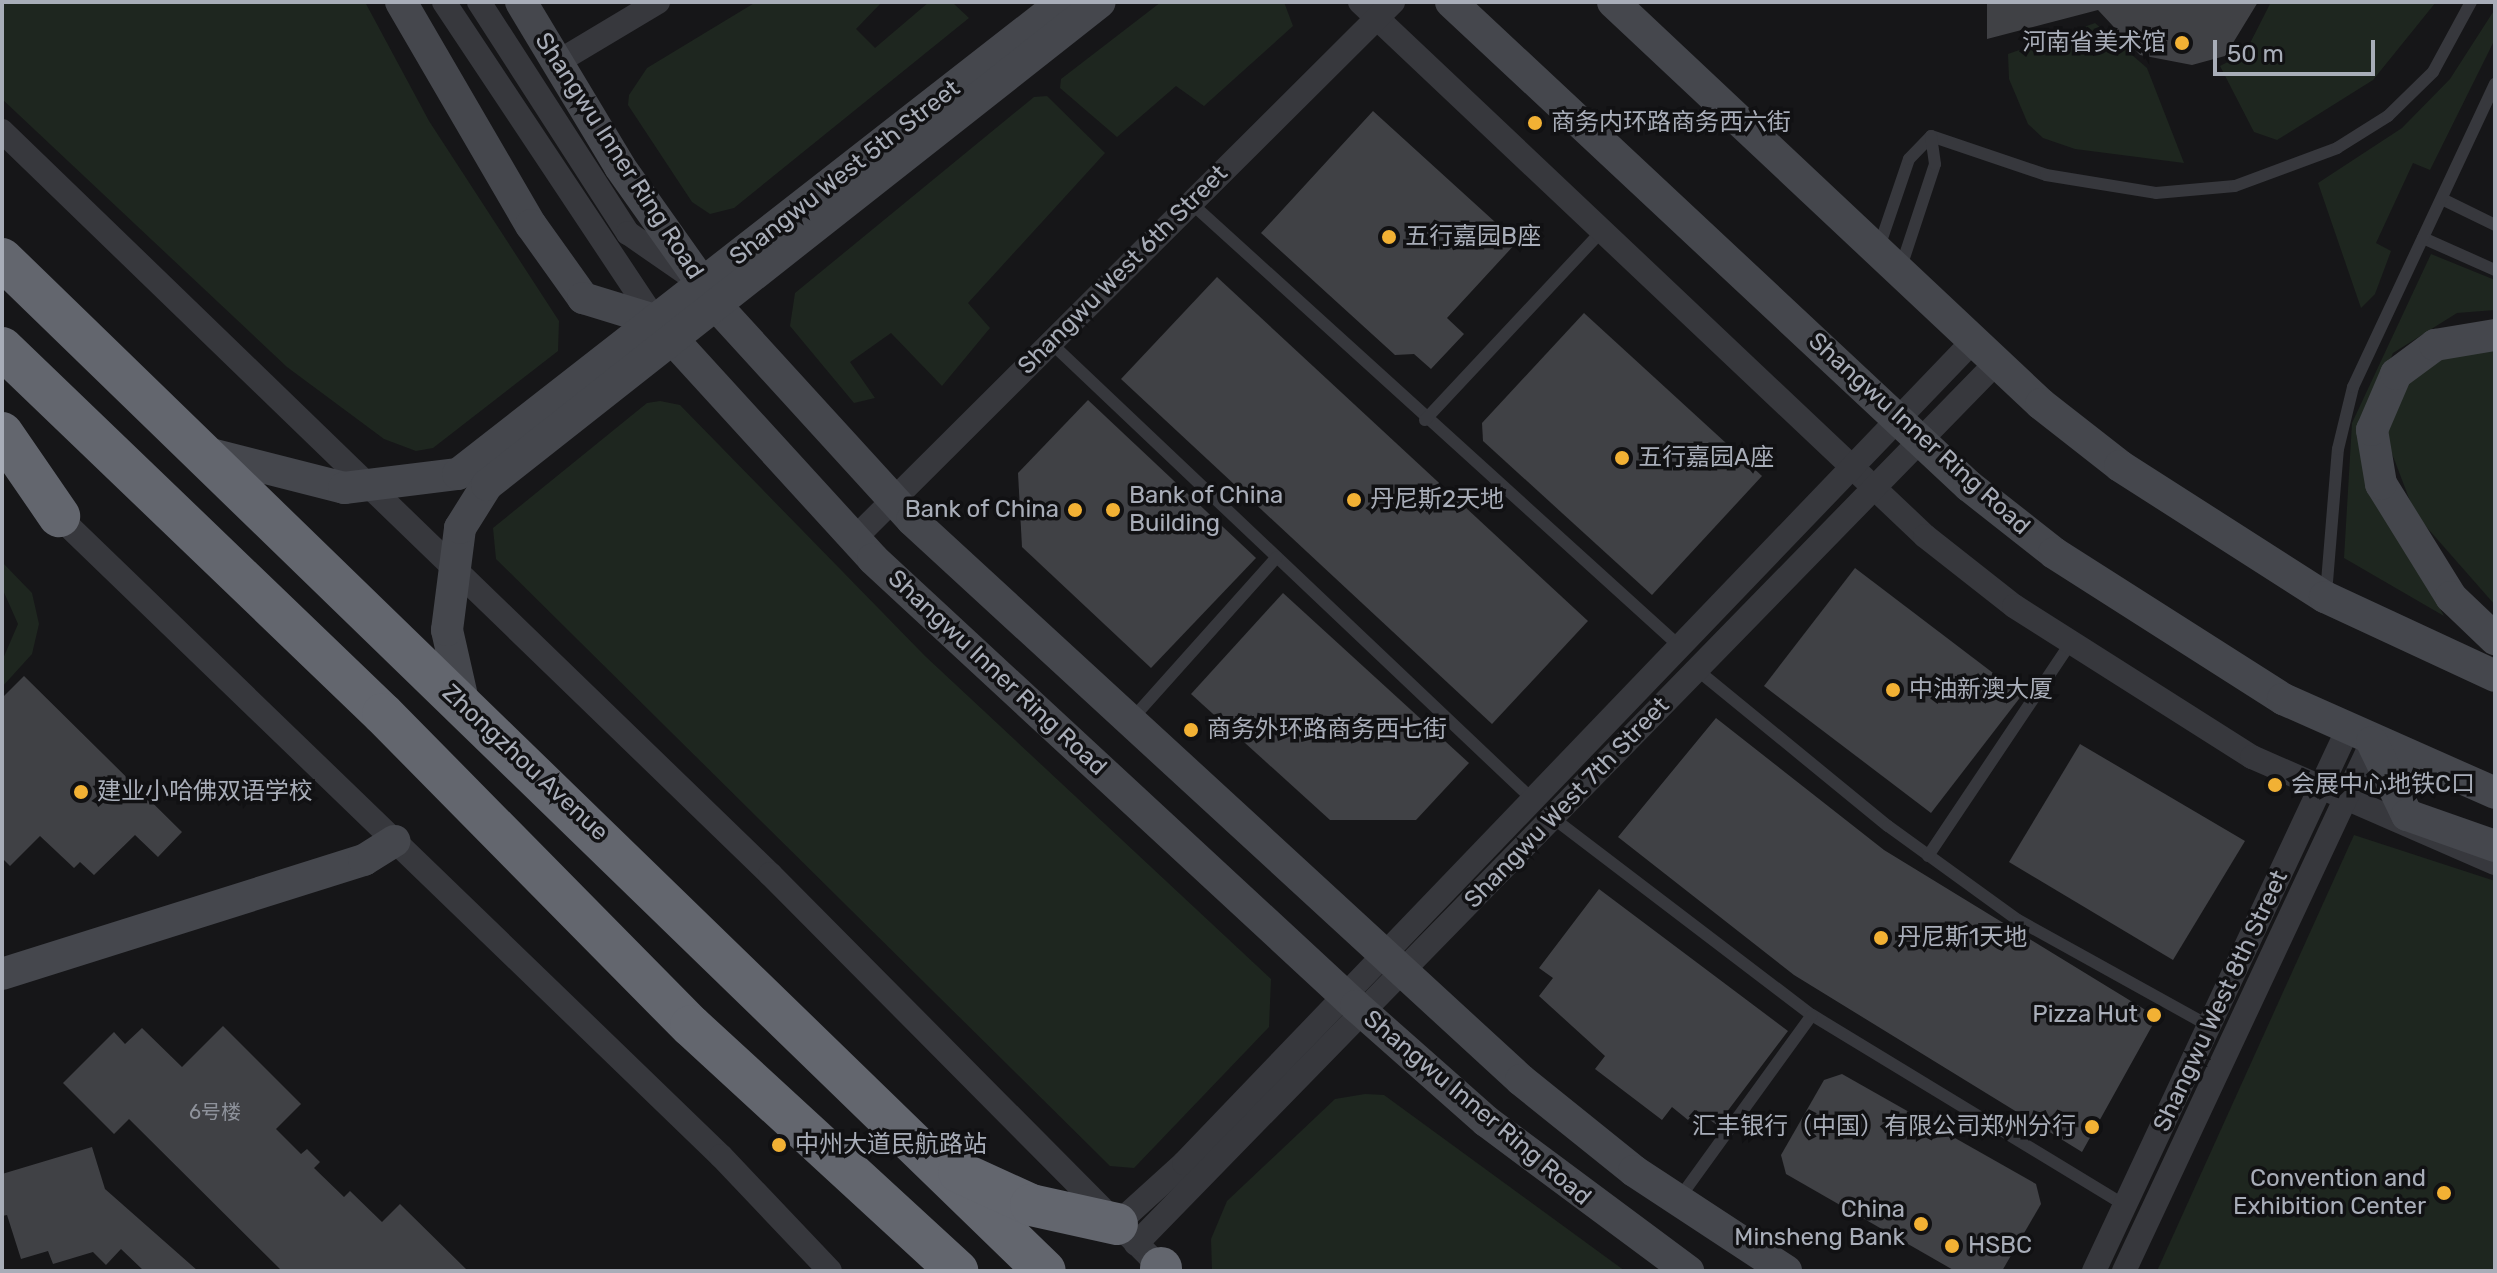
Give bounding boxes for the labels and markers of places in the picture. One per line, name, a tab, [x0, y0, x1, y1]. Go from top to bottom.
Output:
place label: 河南省美术馆	[2022, 29, 2166, 57]
marker: 河南省美术馆	[2173, 34, 2191, 52]
place label: 商务内环路商务西六街	[1551, 109, 1791, 137]
marker: 商务内环路商务西六街	[1526, 114, 1544, 132]
place label: 五行嘉园B座	[1405, 223, 1541, 251]
marker: 五行嘉园B座	[1380, 228, 1398, 246]
place label: 五行嘉园A座	[1638, 444, 1774, 472]
marker: 五行嘉园A座	[1613, 449, 1631, 467]
place label: Bank of China Building	[1129, 482, 1284, 538]
place label: 丹尼斯2天地	[1370, 486, 1504, 514]
marker: 丹尼斯2天地	[1345, 491, 1363, 509]
place label: Bank of China	[904, 496, 1059, 524]
marker: Bank of China	[1066, 501, 1084, 519]
marker: Bank of China Building	[1104, 501, 1122, 519]
place label: 中油新澳大厦	[1909, 676, 2053, 704]
marker: 中油新澳大厦	[1884, 681, 1902, 699]
place label: 商务外环路商务西七街	[1207, 716, 1447, 744]
marker: 商务外环路商务西七街	[1182, 721, 1200, 739]
place label: 会展中心地铁C口	[2291, 771, 2475, 799]
marker: 会展中心地铁C口	[2266, 776, 2284, 794]
place label: 建业小哈佛双语学校	[97, 778, 313, 806]
marker: 建业小哈佛双语学校	[72, 783, 90, 801]
place label: 丹尼斯1天地	[1897, 924, 2027, 952]
marker: 丹尼斯1天地	[1872, 929, 1890, 947]
place label: Pizza Hut	[2032, 1001, 2138, 1029]
marker: Pizza Hut	[2145, 1006, 2163, 1024]
place label: 汇丰银行（中国）有限公司郑州分行	[1692, 1113, 2076, 1141]
marker: 汇丰银行（中国）有限公司郑州分行	[2083, 1118, 2101, 1136]
place label: 中州大道民航路站	[795, 1131, 987, 1159]
marker: 中州大道民航路站	[770, 1136, 788, 1154]
place label: Convention and Exhibition Center	[2233, 1165, 2426, 1221]
marker: Convention and Exhibition Center	[2433, 1182, 2455, 1204]
place label: China Minsheng Bank	[1734, 1196, 1905, 1252]
marker: China Minsheng Bank	[1912, 1215, 1930, 1233]
place label: HSBC	[1968, 1232, 2032, 1260]
marker: HSBC	[1943, 1237, 1961, 1255]

